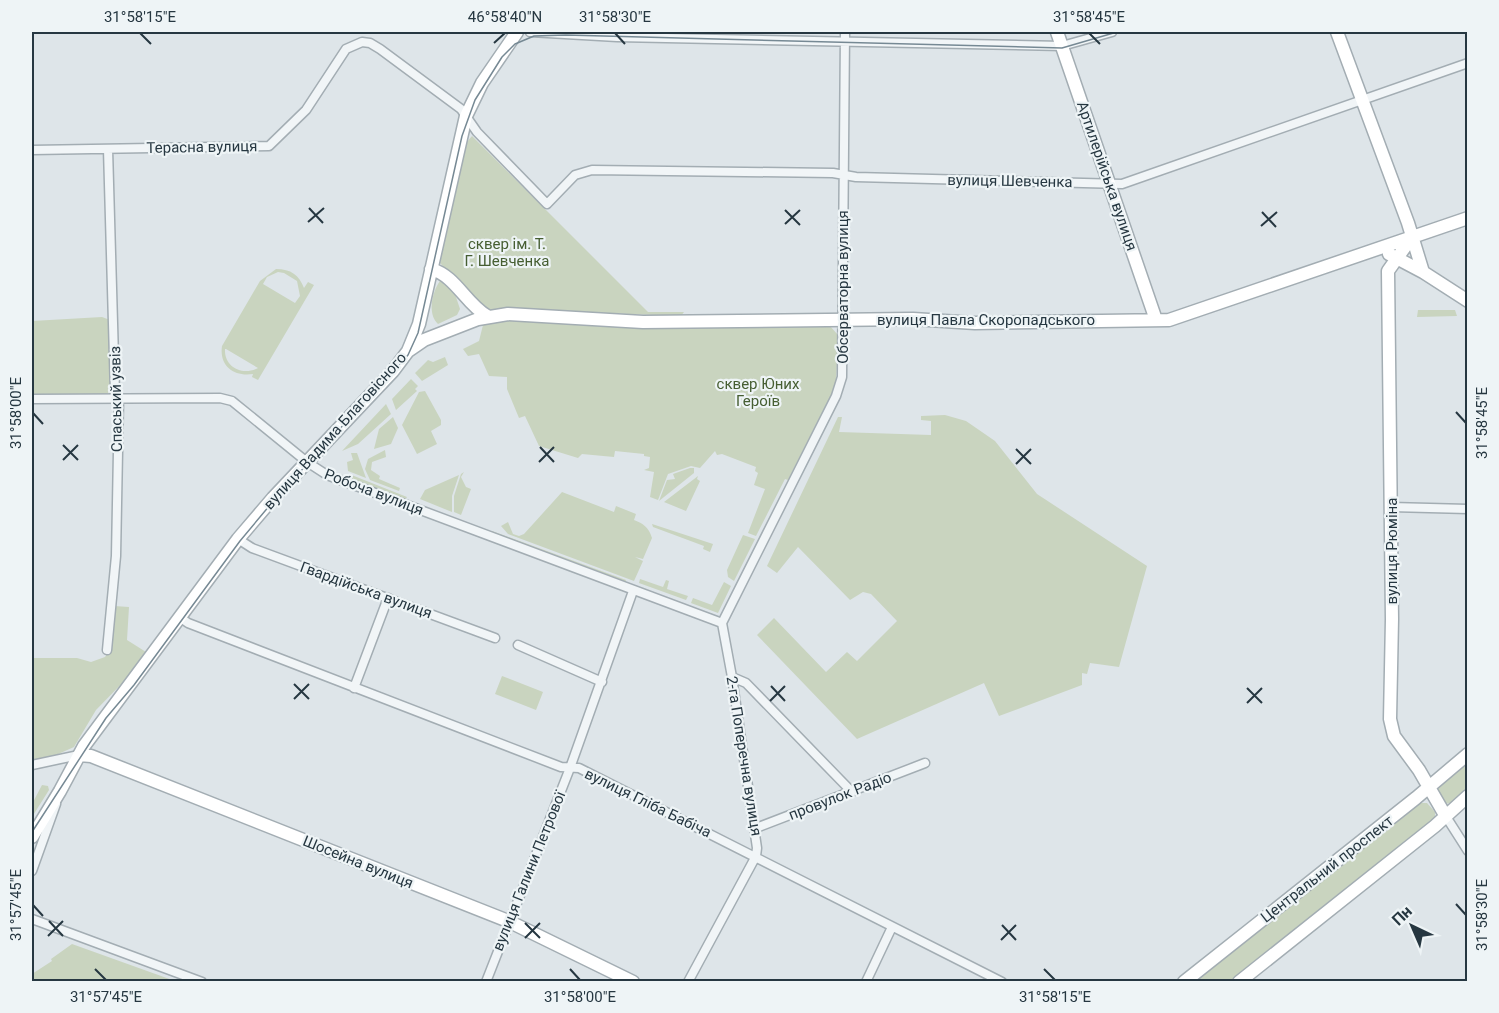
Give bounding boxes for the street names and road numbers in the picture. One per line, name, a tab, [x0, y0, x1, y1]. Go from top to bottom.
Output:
street label: Артилерійська вулиця	[1073, 99, 1141, 253]
street label: Терасна вулиця	[146, 137, 258, 157]
street label: вулиця Шевченка	[947, 171, 1073, 191]
street label: Обсерваторна вулиця	[834, 210, 852, 364]
street label: вулиця Павла Скоропадського	[877, 311, 1095, 329]
street label: Спаський узвіз	[106, 346, 126, 452]
street label: вулиця Вадима Благовісного	[260, 349, 410, 513]
street label: Робоча вулиця	[322, 465, 426, 519]
street label: вулиця Рюміна	[1383, 498, 1401, 604]
street label: Гвардійська вулиця	[298, 558, 434, 622]
street label: 2-га Поперечна вулиця	[722, 675, 766, 837]
street label: вулиця Гліба Бабіча	[582, 765, 714, 841]
street label: провулок Радіо	[786, 768, 894, 824]
street label: вулиця Галини Петрової	[489, 787, 570, 953]
street label: Центральний проспект	[1257, 812, 1397, 926]
street label: Шосейна вулиця	[300, 832, 416, 892]

